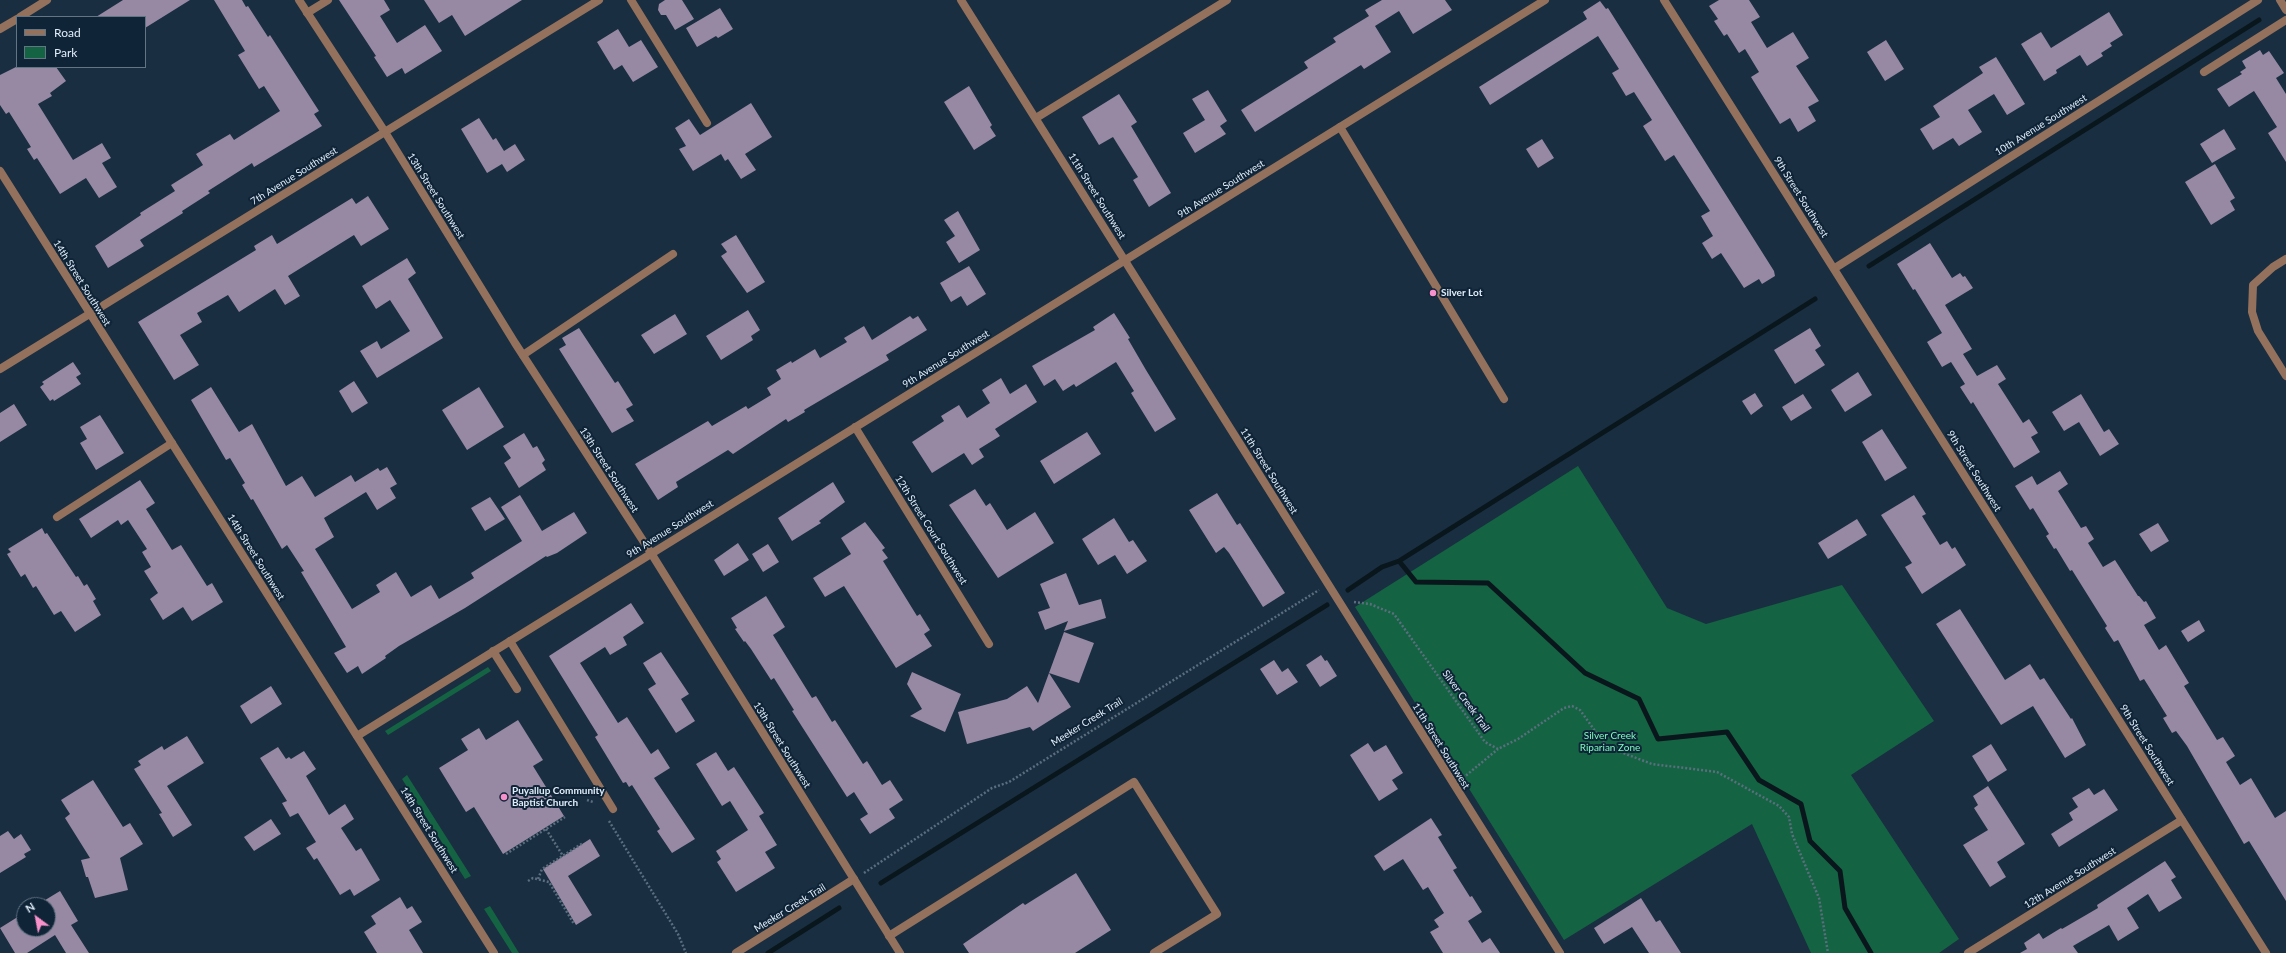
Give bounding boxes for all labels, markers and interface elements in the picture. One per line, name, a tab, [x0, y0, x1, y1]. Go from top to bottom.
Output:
legend	[16, 16, 146, 68]
text: Road	[54, 25, 81, 40]
text: Park	[54, 45, 77, 60]
street label: 10th Avenue Southwest	[1993, 92, 2089, 158]
street label: 7th Avenue Southwest	[248, 144, 340, 208]
street label: 13th Street Southwest	[405, 151, 467, 241]
street label: 11th Street Southwest	[1066, 151, 1128, 241]
street label: 9th Street Southwest	[1771, 154, 1831, 240]
street label: 9th Avenue Southwest	[1175, 157, 1267, 221]
street label: 14th Street Southwest	[51, 238, 113, 328]
place label: Silver Lot	[1441, 287, 1482, 299]
marker: Silver Lot	[1428, 288, 1438, 298]
street label: 9th Avenue Southwest	[900, 327, 992, 391]
street label: 13th Street Southwest	[577, 425, 641, 515]
street label: 11th Street Southwest	[1238, 426, 1300, 516]
street label: 9th Street Southwest	[1944, 428, 2004, 514]
street label: 12th Street Court Southwest	[892, 473, 970, 587]
street label: 9th Avenue Southwest	[624, 497, 716, 561]
street label: 14th Street Southwest	[225, 512, 287, 602]
street label: Silver Creek Trail	[1440, 668, 1492, 734]
street label: Meeker Creek Trail	[1049, 695, 1125, 749]
street label: 13th Street Southwest	[751, 700, 813, 790]
street label: 11th Street Southwest	[1410, 701, 1472, 791]
street label: 9th Street Southwest	[2117, 702, 2177, 788]
park label: Silver Creek Riparian Zone	[1580, 730, 1640, 754]
street label: 14th Street Southwest	[398, 785, 460, 875]
place label: Puyallup Community Baptist Church	[512, 785, 605, 808]
marker: Puyallup Community Baptist Church	[499, 792, 509, 802]
street label: 12th Avenue Southwest	[2022, 845, 2118, 911]
street label: Meeker Creek Trail	[752, 881, 828, 935]
north arrow	[16, 897, 56, 937]
text: N	[23, 899, 37, 915]

